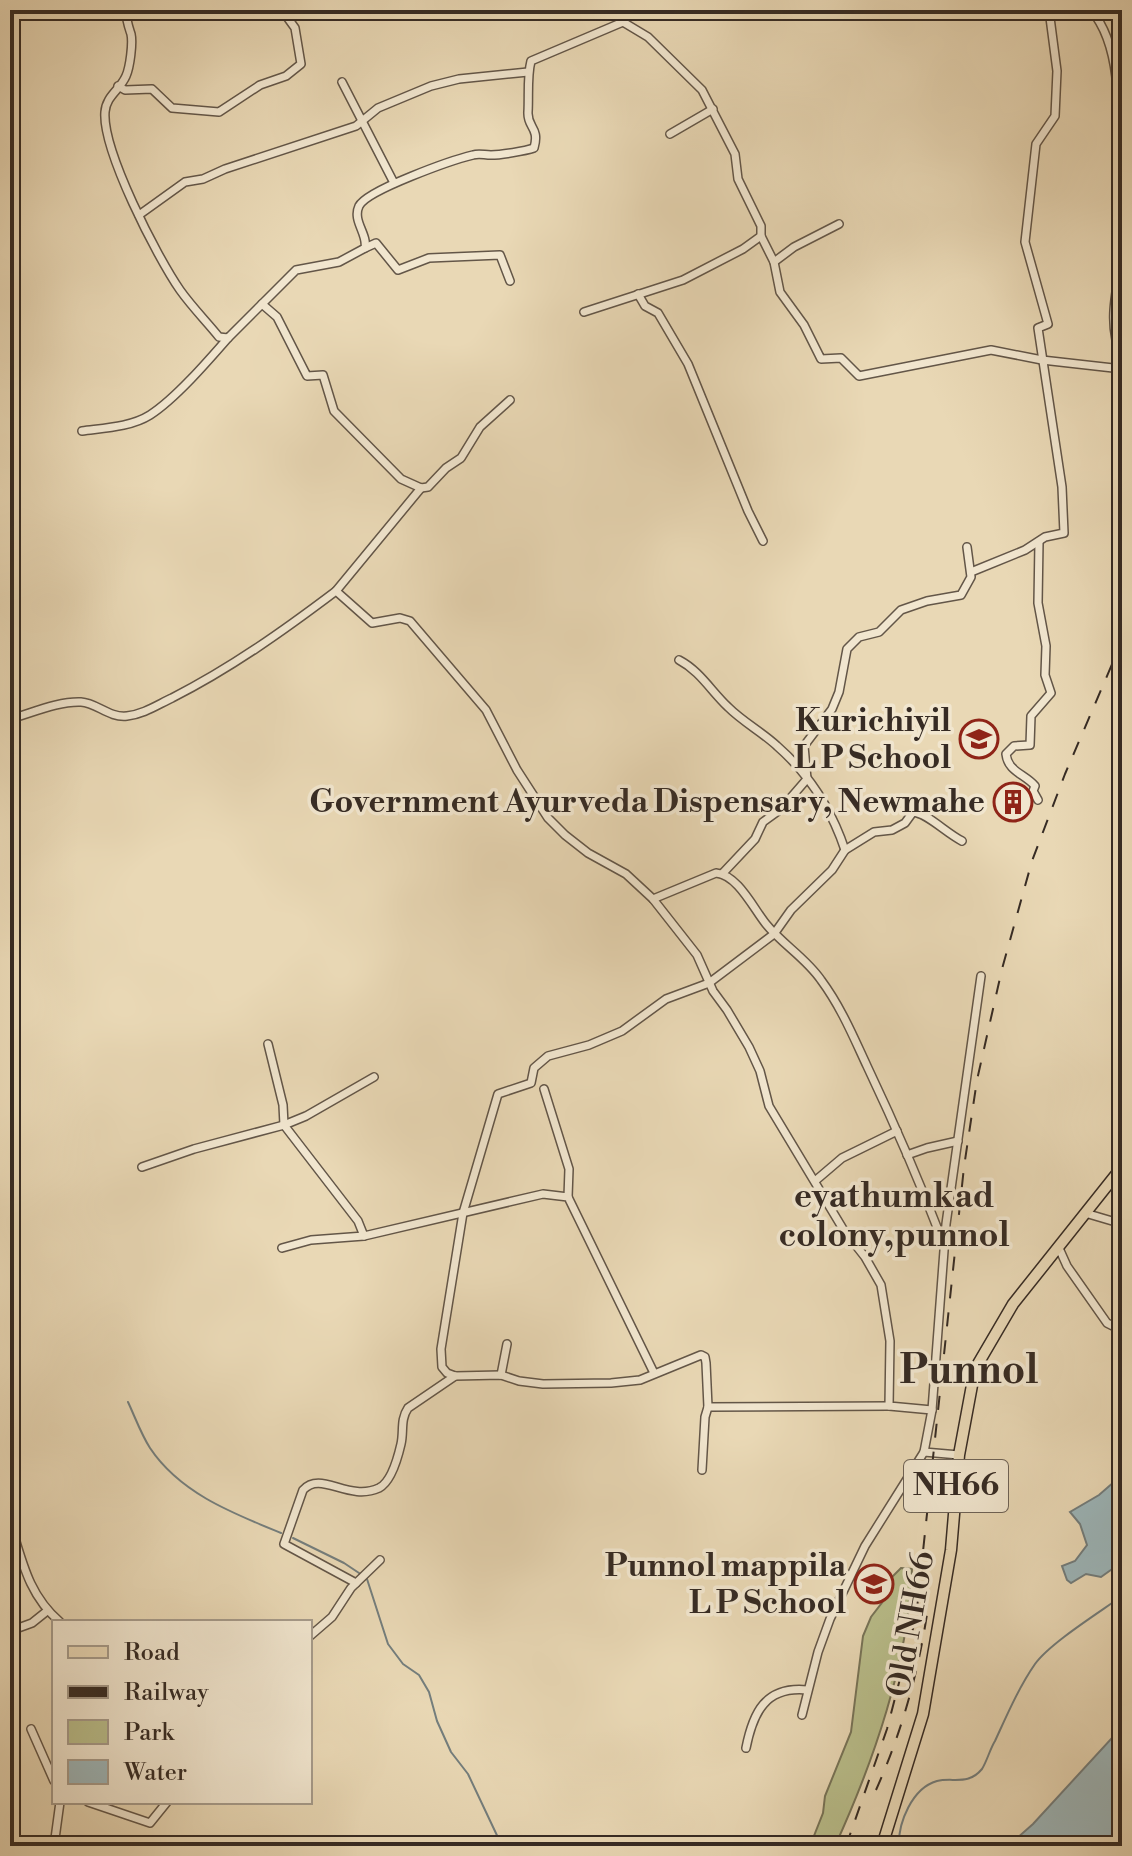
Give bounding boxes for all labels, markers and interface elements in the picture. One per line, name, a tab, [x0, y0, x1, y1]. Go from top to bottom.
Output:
place label: Kurichiyil L P School	[794, 701, 951, 778]
school or university icon: Kurichiyil L P School	[958, 718, 1000, 760]
building icon: Government Ayurveda Dispensary, Newmahe	[992, 781, 1034, 823]
place label: Government Ayurveda Dispensary, Newmahe	[309, 782, 985, 822]
district label: eyathumkad colony,punnol	[778, 1176, 1010, 1257]
district label: Punnol	[900, 1346, 1038, 1396]
road number: NH66	[904, 1460, 1008, 1512]
place label: Punnol mappila L P School	[605, 1546, 847, 1623]
street label: Old NH66	[878, 1548, 944, 1700]
school or university icon: Punnol mappila L P School	[853, 1563, 895, 1605]
legend	[52, 1620, 312, 1804]
text: Road	[124, 1638, 180, 1668]
text: Railway	[124, 1678, 209, 1708]
text: Park	[124, 1718, 175, 1748]
text: Water	[123, 1758, 187, 1788]

